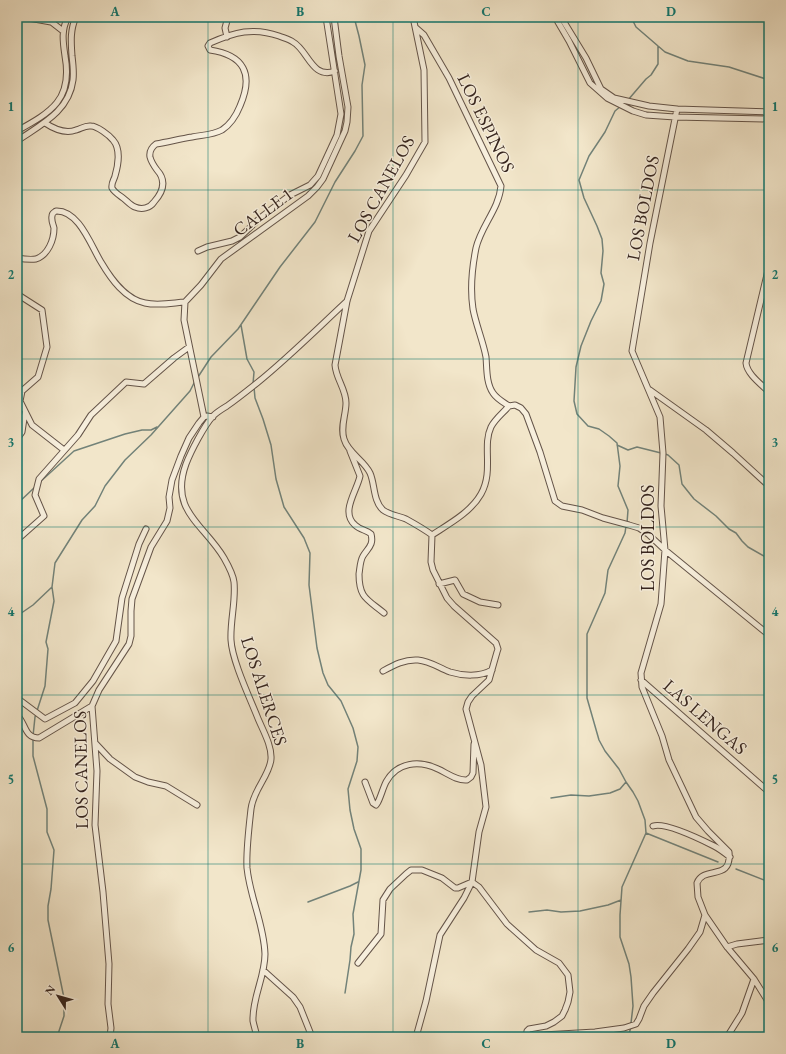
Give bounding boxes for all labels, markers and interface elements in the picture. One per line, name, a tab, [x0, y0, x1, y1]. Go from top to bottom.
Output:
text: A	[109, 3, 120, 20]
text: B	[296, 3, 304, 20]
text: C	[481, 3, 491, 20]
text: D	[666, 3, 676, 20]
street label: LOS ESPINOS	[453, 70, 520, 176]
text: 1	[8, 98, 15, 115]
text: 1	[772, 98, 779, 115]
street label: LOS CANELOS	[342, 131, 419, 246]
street label: LOS BOLDOS	[621, 153, 664, 262]
street label: CALLE 1	[228, 182, 297, 241]
text: 2	[8, 266, 15, 283]
text: 2	[772, 266, 779, 283]
text: 3	[8, 434, 15, 451]
text: 3	[772, 434, 779, 451]
street label: LOS BOLDOS	[636, 485, 659, 591]
text: 4	[8, 603, 15, 620]
text: 4	[772, 603, 779, 620]
street label: LOS ALERCES	[236, 633, 293, 748]
street label: LAS LENGAS	[659, 674, 752, 759]
street label: LOS CANELOS	[68, 711, 93, 829]
text: 5	[8, 771, 14, 788]
text: 5	[772, 771, 778, 788]
text: 6	[8, 939, 15, 956]
text: 6	[772, 939, 779, 956]
north arrow	[38, 976, 78, 1016]
text: N	[42, 982, 58, 998]
text: A	[109, 1035, 120, 1052]
text: B	[296, 1035, 304, 1052]
text: C	[481, 1035, 491, 1052]
text: D	[666, 1035, 676, 1052]

